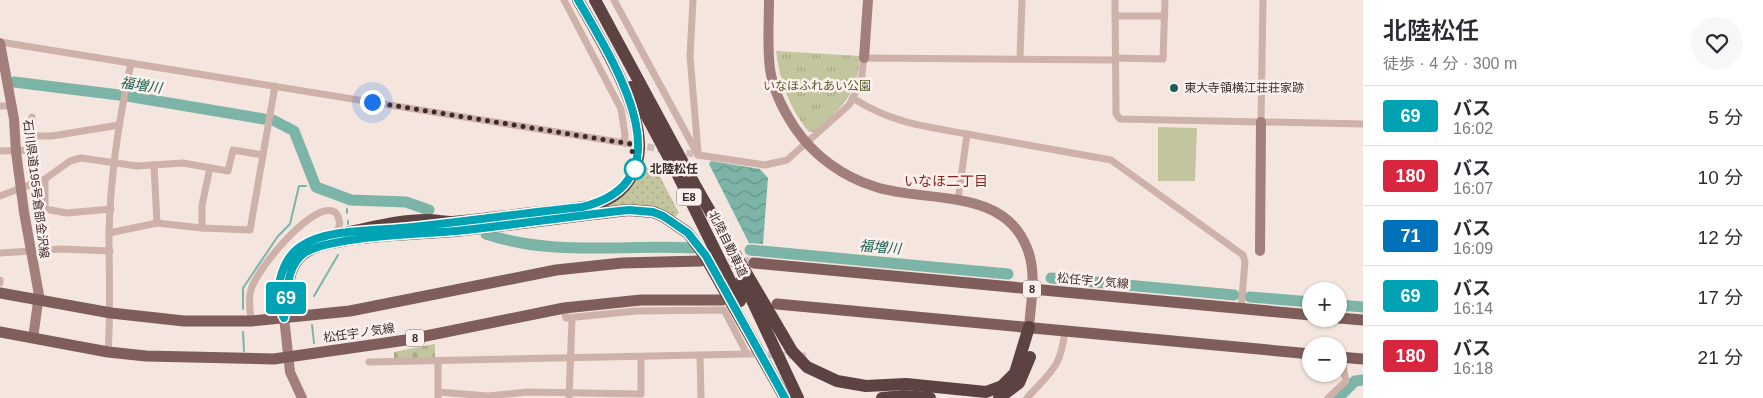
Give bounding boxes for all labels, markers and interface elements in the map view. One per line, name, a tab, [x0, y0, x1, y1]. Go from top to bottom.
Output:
text: 北陸松任	[1383, 17, 1479, 44]
button: heart	[1691, 17, 1743, 69]
text: 徒歩 · 4 分 · 300 m	[1383, 55, 1517, 72]
water label: 福増川	[119, 74, 165, 96]
park label: いなほふれあい公園	[763, 79, 871, 93]
place label: 東大寺領横江荘荘家跡	[1184, 81, 1304, 95]
marker: 東大寺領横江荘荘家跡	[1168, 82, 1180, 94]
your location	[360, 90, 385, 115]
text: バス	[1453, 98, 1491, 119]
text: 69	[1400, 106, 1421, 126]
text: 5 分	[1708, 107, 1743, 128]
street label: 石川県道195号倉部金沢線	[21, 119, 51, 259]
text: 16:02	[1453, 120, 1493, 137]
marker: 北陸松任	[624, 158, 646, 180]
text: バス	[1453, 158, 1491, 179]
place label: 北陸松任	[650, 162, 698, 176]
text: 180	[1395, 166, 1426, 186]
text: 10 分	[1698, 167, 1743, 188]
district label: いなほ二丁目	[904, 173, 988, 189]
text: 16:07	[1453, 180, 1493, 197]
road number: E8	[676, 188, 702, 206]
street label: 北陸自動車道	[706, 209, 750, 279]
text: バス	[1453, 218, 1491, 239]
text: 71	[1400, 226, 1421, 246]
text: 12 分	[1698, 227, 1743, 248]
water label: 福増川	[858, 237, 904, 257]
text: 16:09	[1453, 240, 1493, 257]
street label: 松任宇ノ気線	[1057, 271, 1129, 291]
text: バス	[1453, 278, 1491, 299]
road number: 8	[1023, 280, 1041, 298]
line badge: 69	[264, 282, 308, 314]
map controls	[1302, 282, 1347, 382]
button: +	[1302, 282, 1347, 327]
text: 69	[1400, 286, 1421, 306]
text: 17 分	[1698, 287, 1743, 308]
text: 69	[276, 288, 296, 308]
text: 16:14	[1453, 300, 1493, 317]
street label: 松任宇ノ気線	[322, 321, 396, 345]
road number: 8	[406, 329, 424, 346]
button: −	[1302, 337, 1347, 382]
text: バス	[1453, 338, 1491, 359]
text: 180	[1395, 346, 1426, 366]
text: 21 分	[1698, 347, 1743, 368]
text: 16:18	[1453, 360, 1493, 377]

